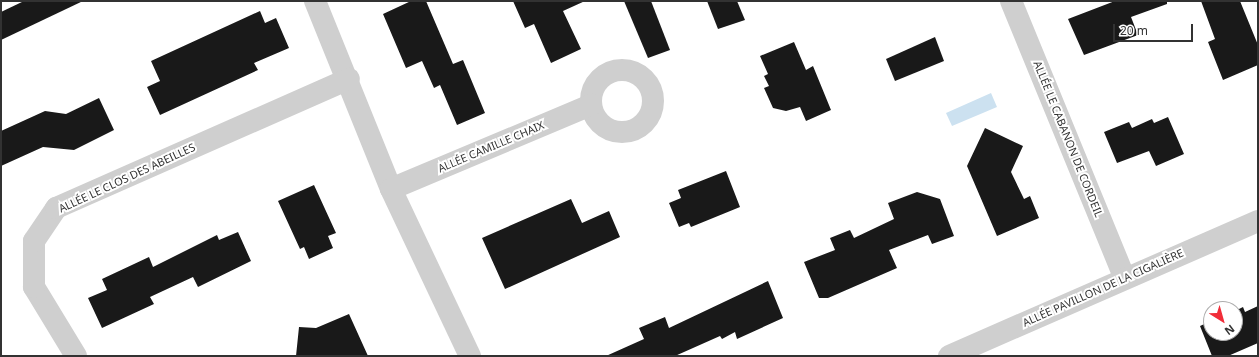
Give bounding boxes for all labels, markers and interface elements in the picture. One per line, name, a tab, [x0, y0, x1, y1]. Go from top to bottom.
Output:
scale bar	[1115, 16, 1195, 42]
text: 20 m	[1120, 22, 1148, 39]
street label: ALLÉE LE CABANON DE CORDEIL	[1031, 59, 1105, 219]
street label: ALLÉE CAMILLE CHAIX	[436, 119, 546, 175]
street label: ALLÉE LE CLOS DES ABEILLES	[57, 141, 197, 215]
street label: ALLÉE PAVILLON DE LA CIGALIÈRE	[1021, 246, 1185, 330]
north arrow	[1203, 301, 1243, 341]
text: N	[1222, 321, 1238, 339]

